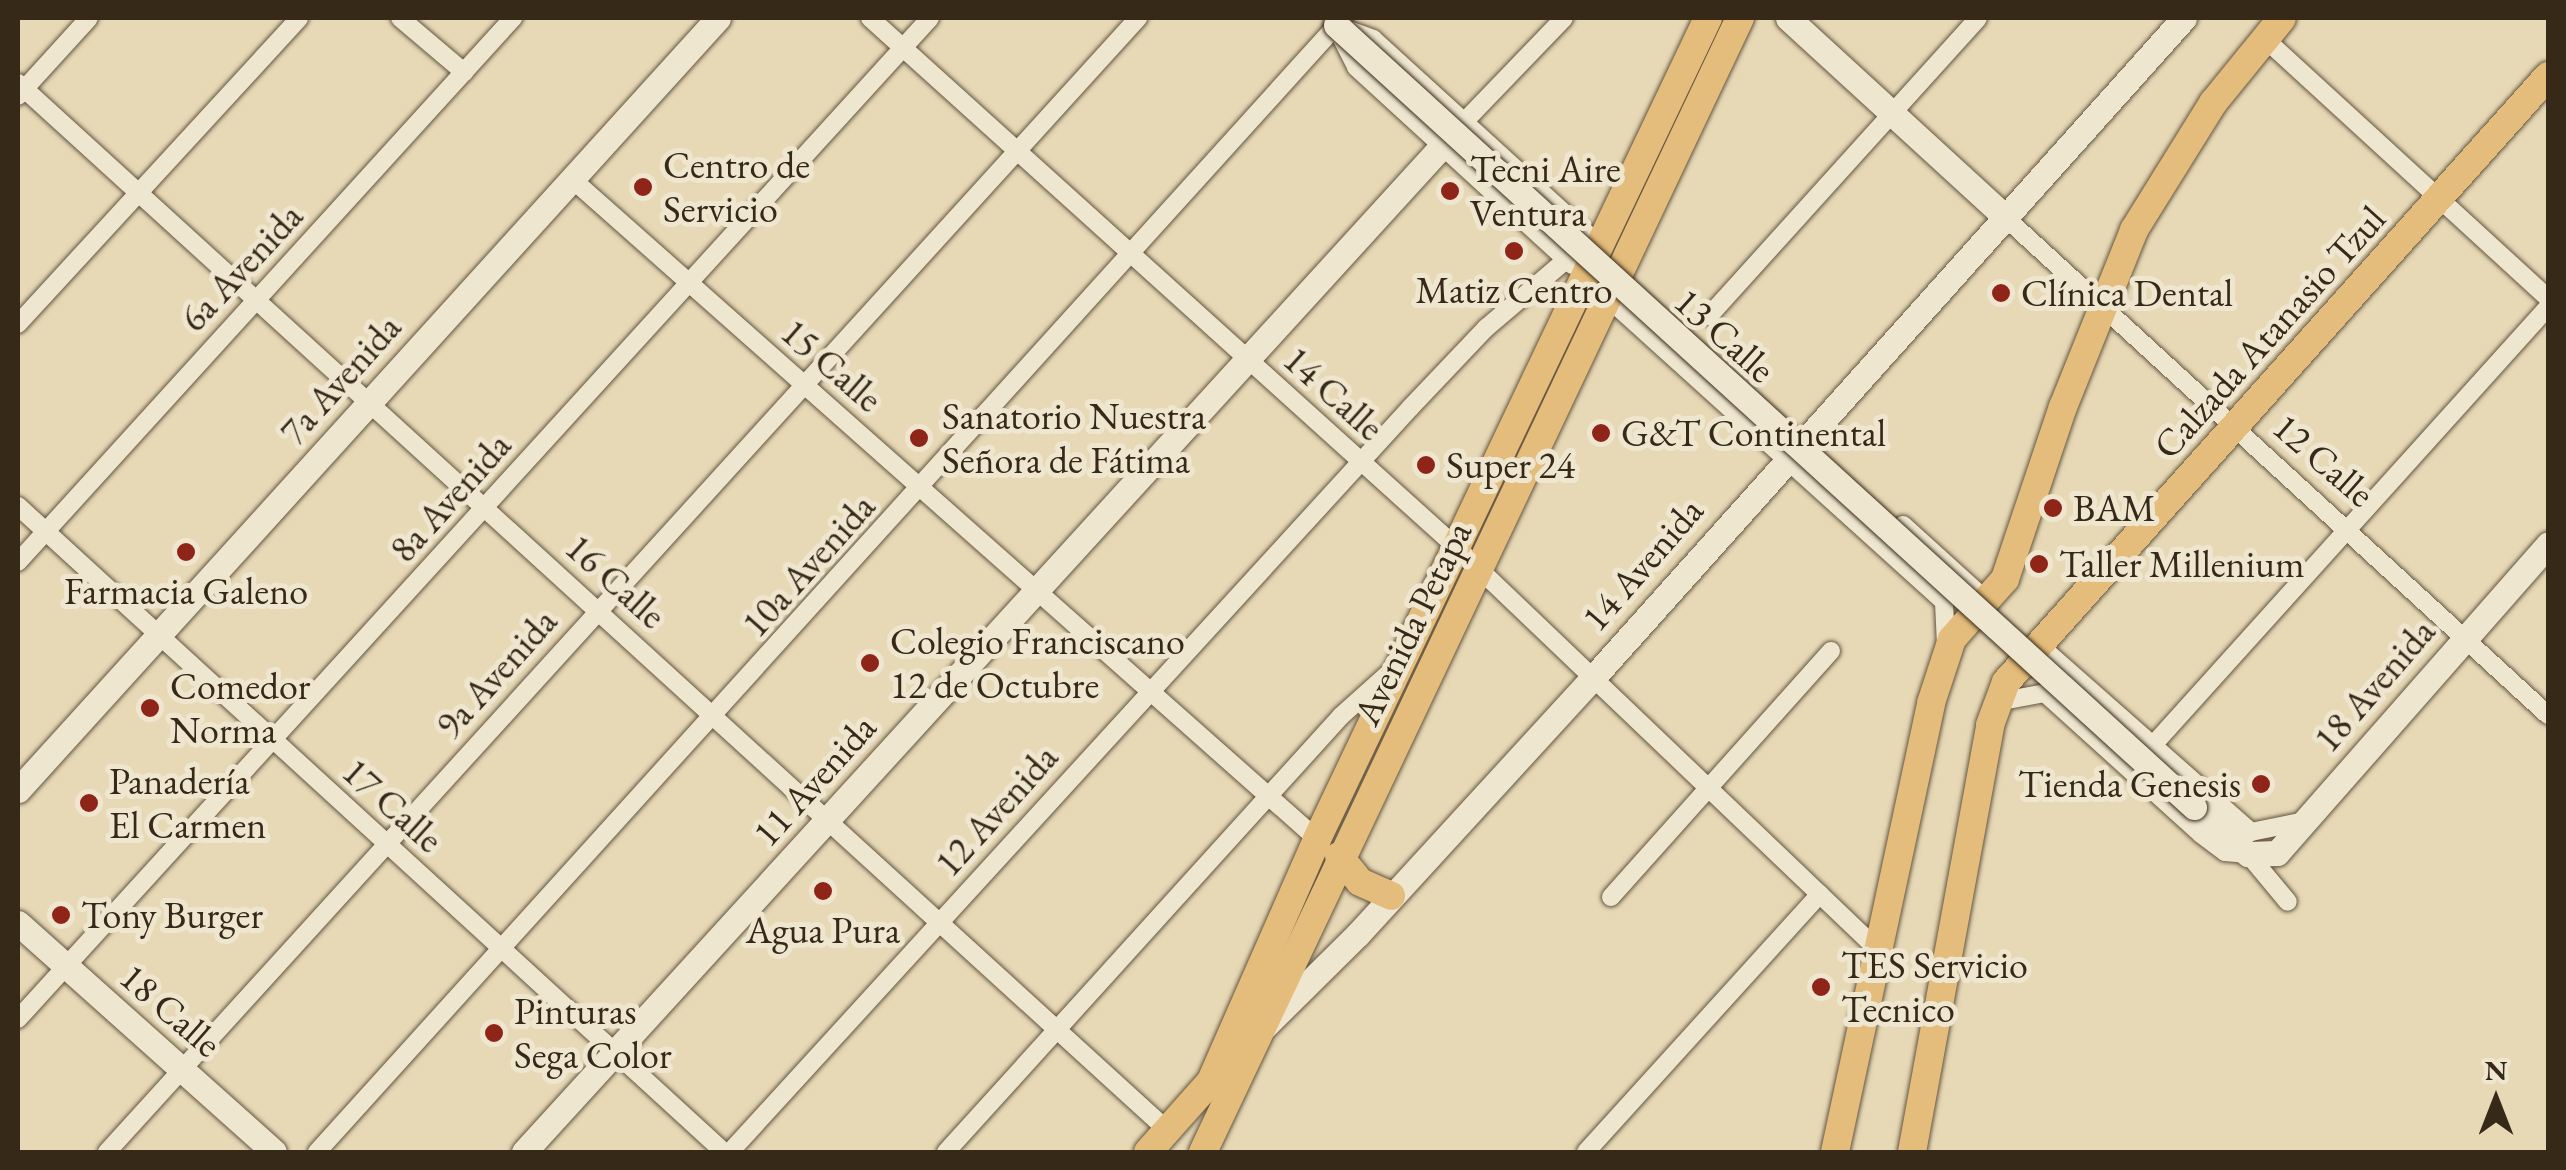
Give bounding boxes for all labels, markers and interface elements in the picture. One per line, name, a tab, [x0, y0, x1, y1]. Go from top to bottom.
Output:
place label: Centro de Servicio	[663, 142, 810, 232]
place label: Tecni Aire Ventura	[1470, 146, 1621, 235]
marker: Centro de Servicio	[632, 176, 654, 198]
marker: Tecni Aire Ventura	[1439, 180, 1461, 202]
street label: 6a Avenida	[170, 193, 312, 341]
street label: Calzada Atanasio Tzul	[2143, 196, 2395, 468]
marker: Matiz Centro	[1503, 240, 1525, 262]
place label: Matiz Centro	[1415, 267, 1613, 313]
place label: Clínica Dental	[2021, 270, 2233, 316]
street label: 13 Calle	[1665, 278, 1785, 392]
marker: Clínica Dental	[1990, 282, 2012, 304]
street label: 7a Avenida	[270, 305, 410, 453]
street label: 15 Calle	[772, 309, 892, 421]
street label: 14 Calle	[1274, 336, 1394, 450]
place label: Sanatorio Nuestra Señora de Fátima	[942, 393, 1206, 482]
street label: 12 Calle	[2264, 404, 2384, 516]
place label: G&T Continental	[1621, 410, 1886, 456]
marker: G&T Continental	[1590, 422, 1612, 444]
street label: 8a Avenida	[380, 423, 520, 571]
marker: Sanatorio Nuestra Señora de Fátima	[906, 425, 932, 451]
place label: Super 24	[1446, 442, 1575, 488]
marker: Super 24	[1415, 454, 1437, 476]
street label: 10a Avenida	[732, 484, 884, 646]
place label: BAM	[2073, 485, 2156, 531]
street label: 14 Avenida	[1572, 488, 1712, 640]
marker: BAM	[2042, 497, 2064, 519]
street label: Avenida Petapa	[1343, 514, 1481, 732]
street label: 16 Calle	[556, 524, 676, 638]
marker: Farmacia Galeno	[175, 541, 197, 563]
place label: Taller Millenium	[2059, 541, 2305, 587]
marker: Taller Millenium	[2028, 553, 2050, 575]
place label: Farmacia Galeno	[64, 568, 308, 614]
street label: 9a Avenida	[426, 599, 566, 747]
street label: 18 Avenida	[2304, 609, 2444, 761]
place label: Colegio Franciscano 12 de Octubre	[890, 618, 1185, 708]
marker: Colegio Franciscano 12 de Octubre	[859, 652, 881, 674]
place label: Comedor Norma	[170, 663, 311, 752]
marker: Comedor Norma	[139, 697, 161, 719]
street label: 11 Avenida	[743, 705, 885, 855]
street label: 12 Avenida	[925, 735, 1067, 885]
street label: 17 Calle	[333, 748, 453, 862]
place label: Panadería El Carmen	[109, 758, 266, 848]
place label: Tienda Genesis	[2018, 761, 2241, 807]
marker: Tienda Genesis	[2250, 773, 2272, 795]
marker: Panadería El Carmen	[78, 792, 100, 814]
marker: Agua Pura	[812, 880, 834, 902]
place label: Tony Burger	[81, 892, 263, 938]
marker: Tony Burger	[50, 904, 72, 926]
place label: Agua Pura	[746, 907, 900, 953]
place label: TES Servicio Tecnico	[1841, 942, 2028, 1032]
street label: 18 Calle	[111, 954, 231, 1066]
marker: TES Servicio Tecnico	[1810, 976, 1832, 998]
place label: Pinturas Sega Color	[514, 988, 672, 1078]
marker: Pinturas Sega Color	[483, 1022, 505, 1044]
north arrow	[2446, 1050, 2546, 1150]
text: N	[2485, 1052, 2507, 1088]

